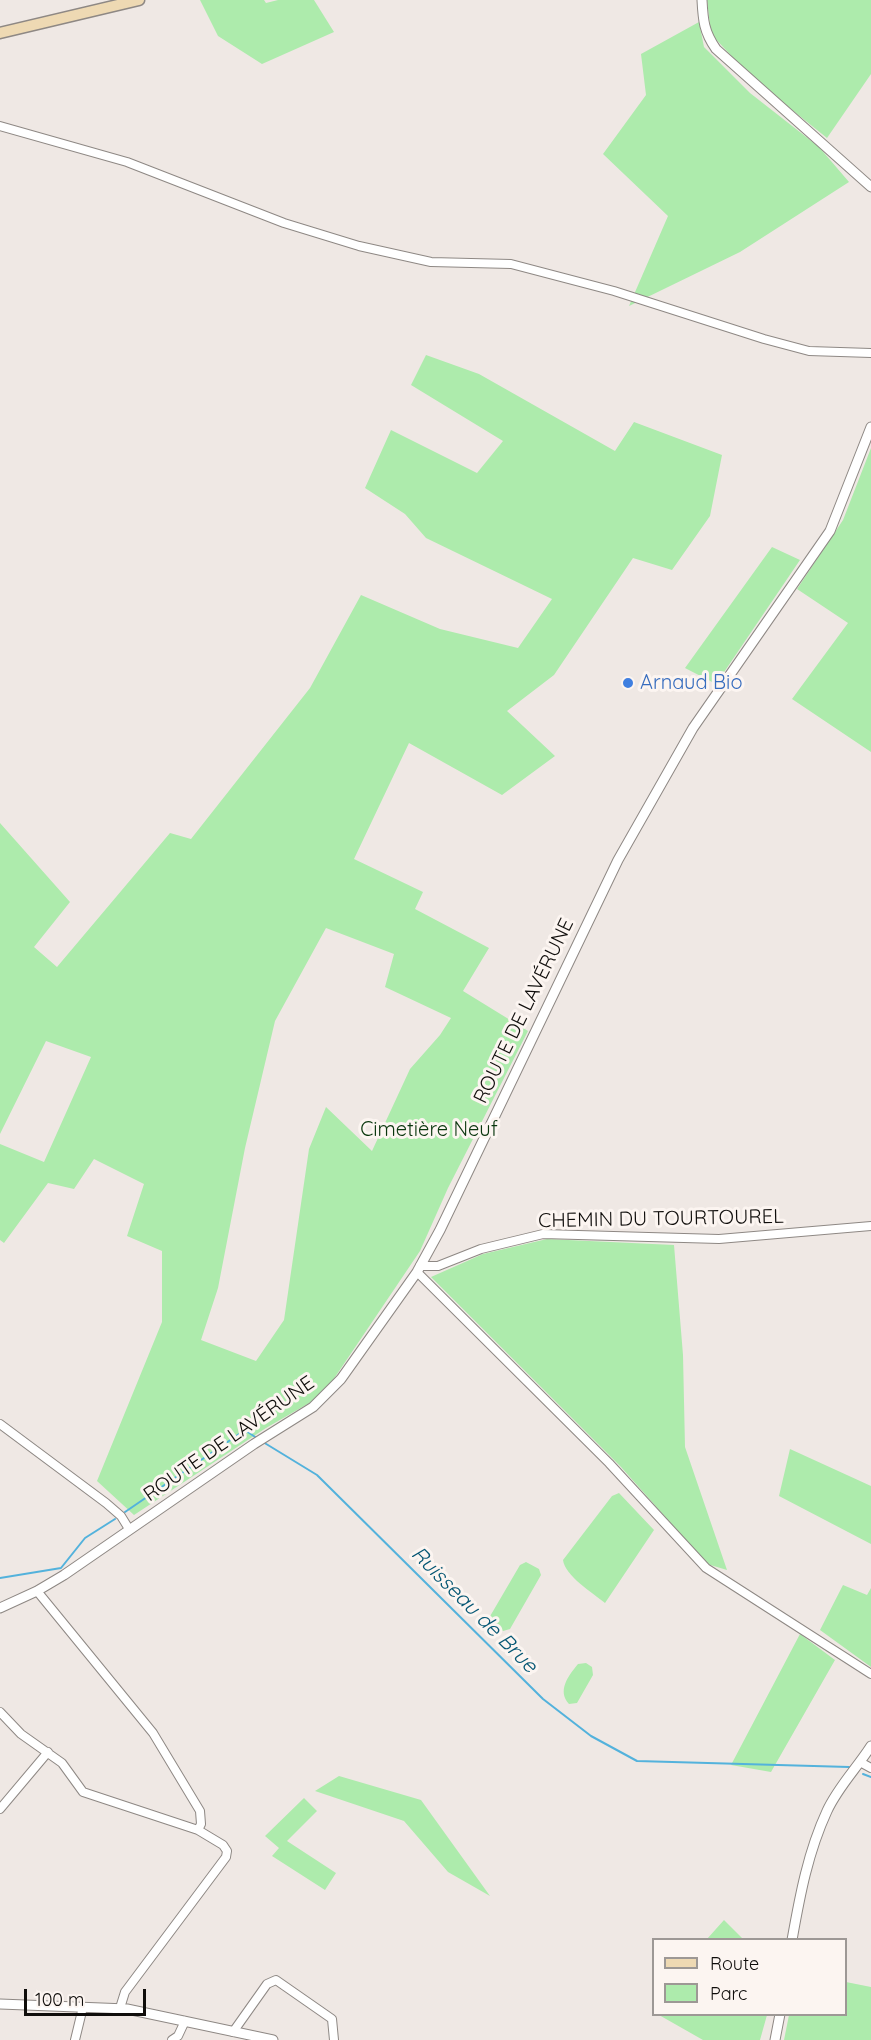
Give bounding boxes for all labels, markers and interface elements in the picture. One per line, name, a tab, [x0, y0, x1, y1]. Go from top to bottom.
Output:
place label: Arnaud Bio	[640, 671, 742, 695]
marker: Arnaud Bio	[621, 676, 635, 690]
street label: ROUTE DE LAVÉRUNE	[469, 915, 579, 1107]
park label: Cimetière Neuf	[360, 1118, 498, 1142]
street label: CHEMIN DU TOURTOUREL	[538, 1205, 784, 1233]
street label: ROUTE DE LAVÉRUNE	[139, 1371, 319, 1507]
water label: Ruisseau de Brue	[406, 1542, 542, 1678]
legend	[652, 1938, 847, 2016]
text: Route	[710, 1952, 759, 1975]
scale bar	[27, 1977, 148, 2015]
text: Parc	[710, 1982, 747, 2005]
text: 100 m	[35, 1988, 84, 2011]

